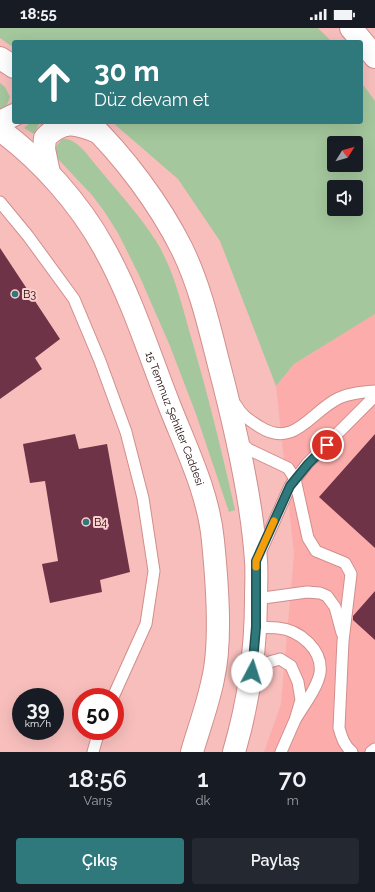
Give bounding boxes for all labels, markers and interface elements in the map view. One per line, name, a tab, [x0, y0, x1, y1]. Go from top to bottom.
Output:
text: 18:55	[20, 5, 57, 23]
text: 30 m	[94, 55, 160, 88]
icon: ahead	[28, 56, 80, 108]
text: Düz devam et	[94, 89, 209, 110]
north arrow	[327, 136, 363, 172]
map controls	[327, 136, 363, 216]
button: sound	[327, 180, 363, 216]
place label: B3	[23, 288, 36, 301]
marker: B3	[10, 289, 20, 299]
street label: 15 Temmuz Şehitler Caddesi	[143, 349, 206, 487]
pin	[310, 428, 344, 462]
icon: arrive	[316, 434, 338, 456]
place label: B4	[94, 516, 107, 529]
marker: B4	[81, 517, 91, 527]
position arrow	[231, 651, 273, 693]
speed limit sign: 50	[72, 688, 124, 740]
text: 39	[27, 697, 49, 721]
text: km/h	[25, 718, 51, 729]
text: 18:56	[68, 764, 127, 793]
text: 1	[197, 764, 209, 793]
text: 70	[279, 764, 307, 793]
text: Varış	[83, 793, 112, 808]
text: dk	[196, 793, 210, 808]
text: m	[287, 793, 299, 808]
button: Çıkış	[16, 838, 184, 884]
button: Paylaş	[192, 838, 359, 884]

